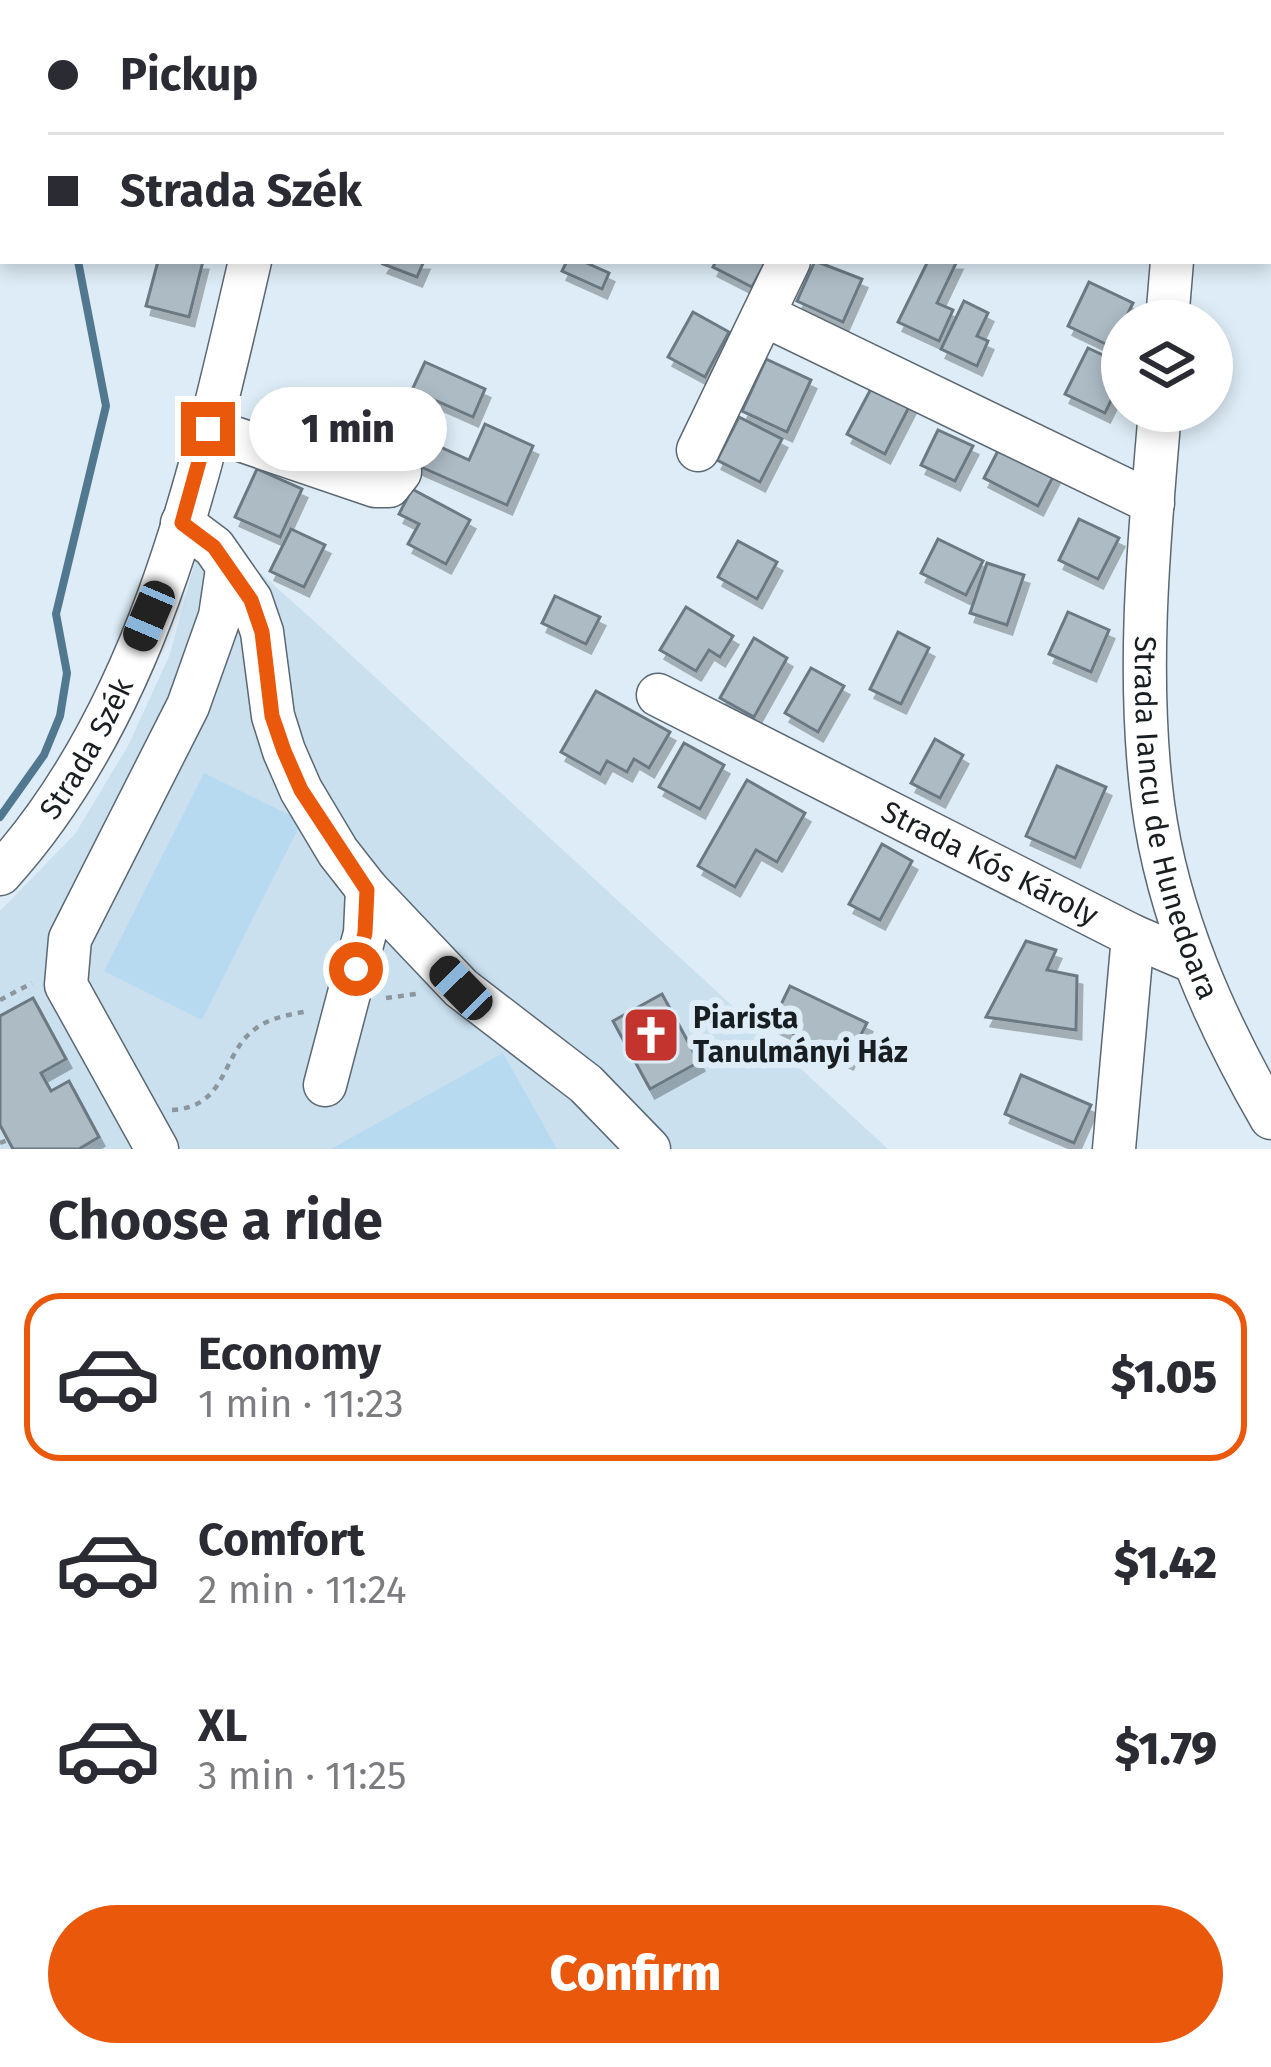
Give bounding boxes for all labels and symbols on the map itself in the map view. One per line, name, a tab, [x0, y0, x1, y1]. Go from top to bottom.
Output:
callout: 1 min	[250, 387, 448, 471]
route end	[181, 402, 235, 456]
car	[118, 576, 180, 656]
street label: Strada Iancu de Hunedoara	[1127, 636, 1226, 1005]
street label: Strada Szék	[32, 672, 141, 826]
street label: Strada Kós Károly	[875, 793, 1104, 933]
route start	[329, 942, 383, 996]
car	[423, 950, 499, 1026]
place label: Piarista Tanulmányi Ház	[693, 1000, 908, 1070]
church icon: Piarista Tanulmányi Ház	[620, 1004, 682, 1066]

